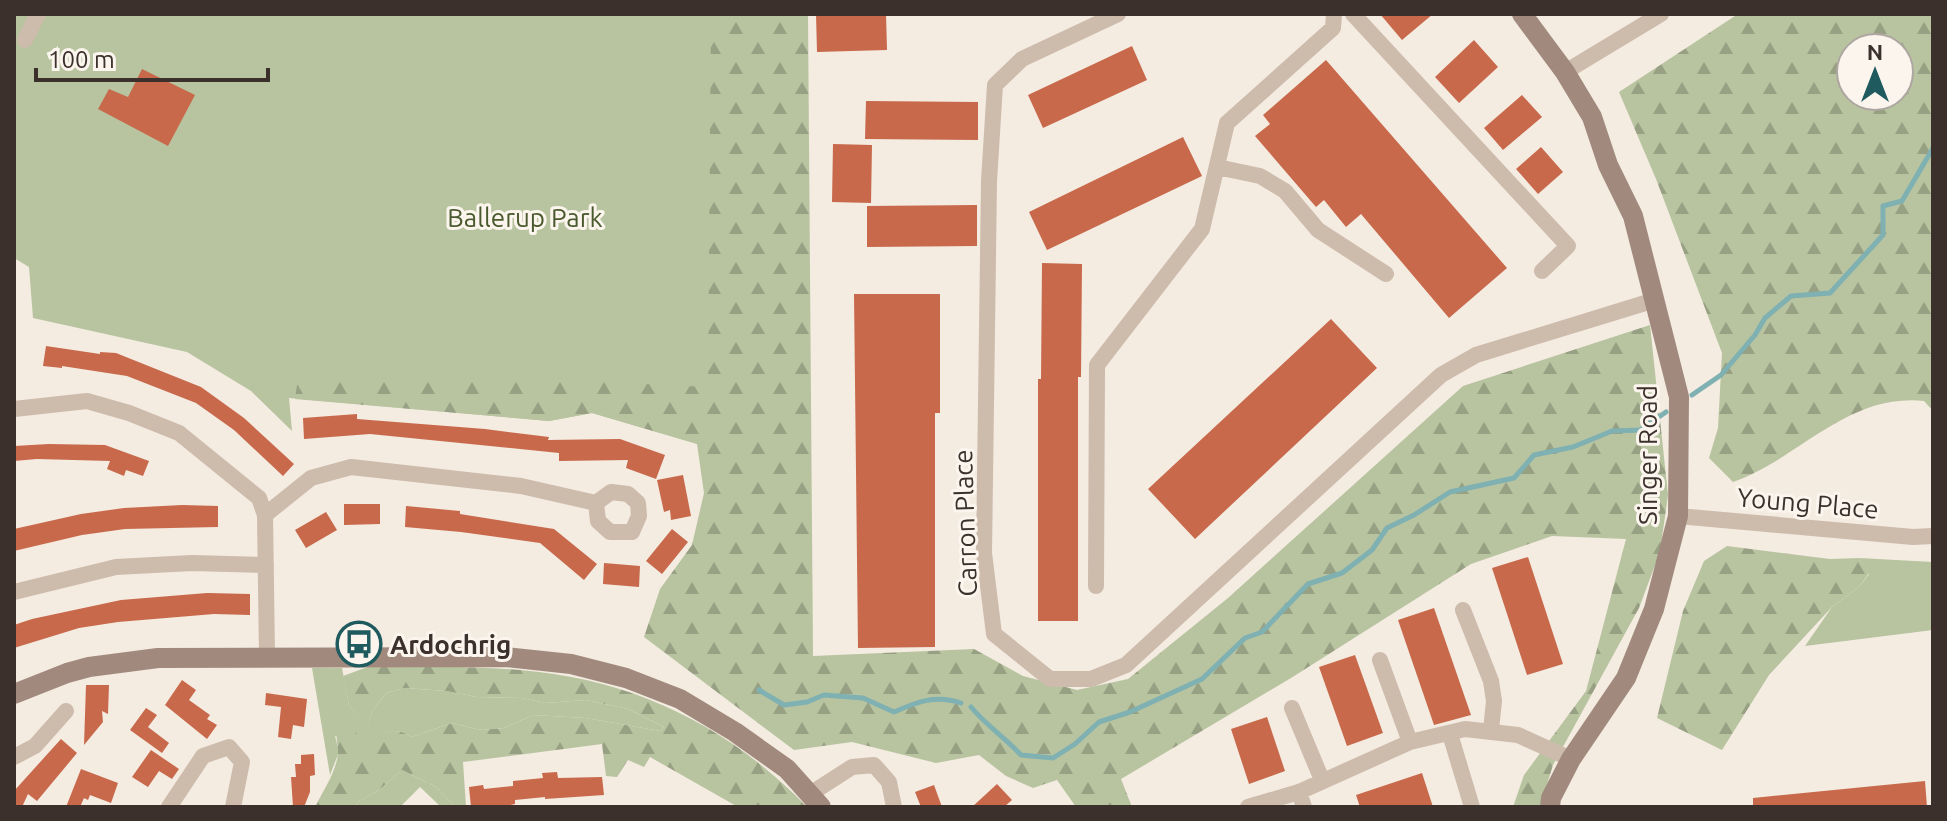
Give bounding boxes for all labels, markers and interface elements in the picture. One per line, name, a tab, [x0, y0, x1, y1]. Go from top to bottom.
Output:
scale bar	[36, 32, 268, 82]
north arrow	[1835, 32, 1915, 112]
text: N	[1867, 39, 1883, 64]
text: 100 m	[48, 46, 115, 73]
park label: Ballerup Park	[447, 203, 603, 232]
street label: Singer Road	[1633, 385, 1662, 525]
street label: Carron Place	[948, 449, 982, 597]
street label: Young Place	[1736, 482, 1880, 524]
bus stop icon: Ardochrig	[335, 620, 383, 668]
place label: Ardochrig	[390, 630, 511, 659]

